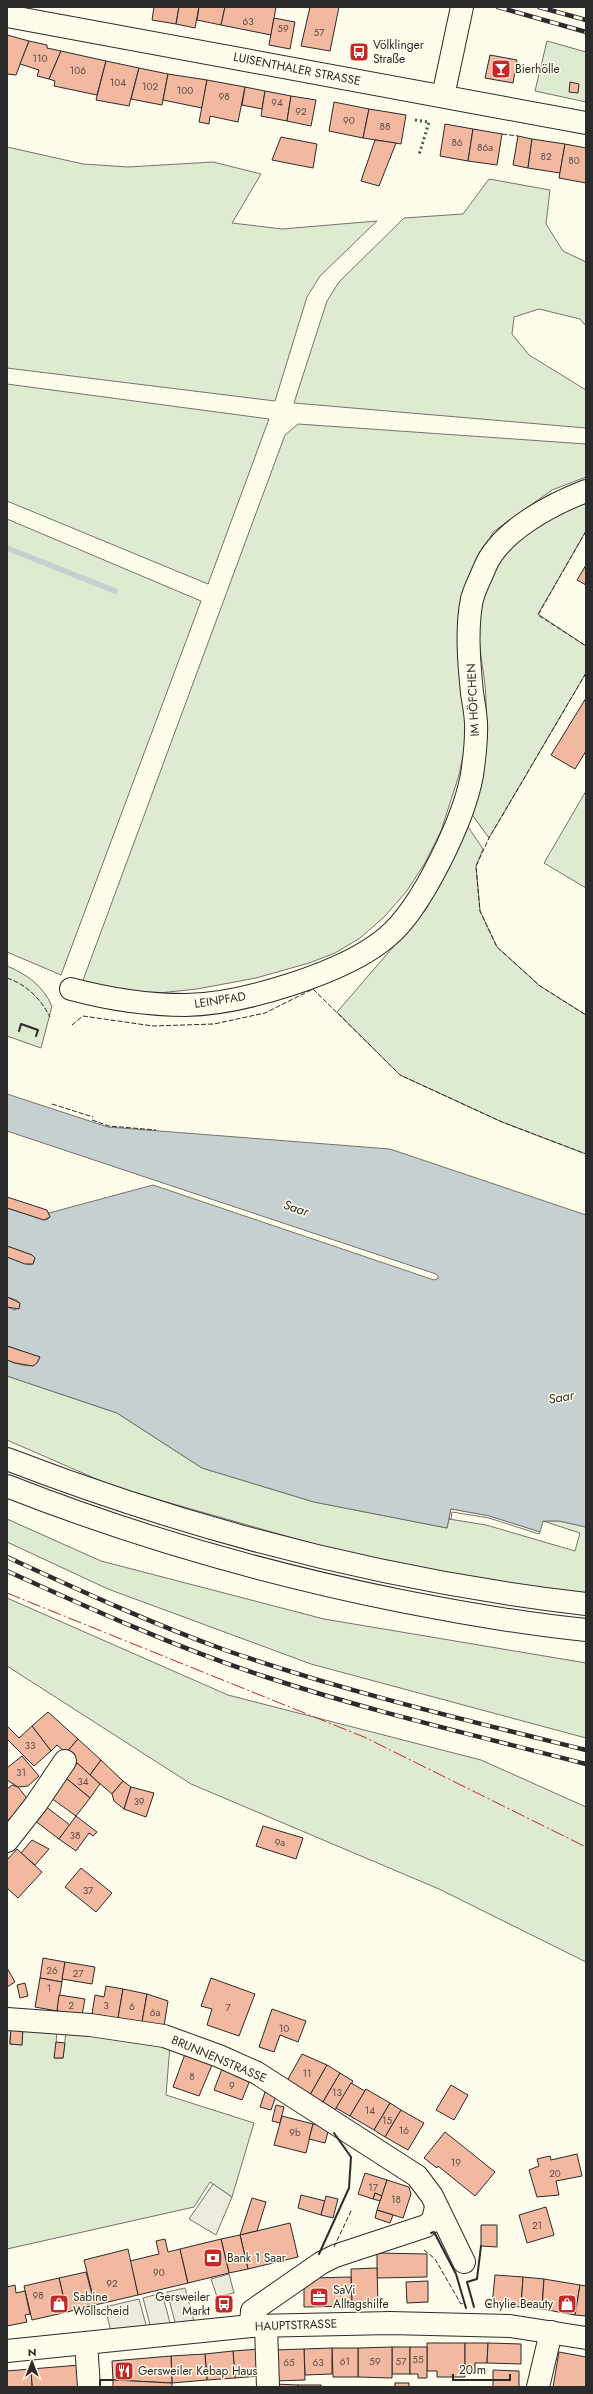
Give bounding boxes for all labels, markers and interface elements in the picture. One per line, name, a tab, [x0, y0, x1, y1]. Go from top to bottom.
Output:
house number: 63	[242, 14, 254, 29]
house number: 59	[277, 21, 289, 36]
house number: 57	[314, 25, 325, 40]
place label: Völklinger Straße	[373, 36, 425, 68]
bus stop icon: Völklinger Straße	[348, 41, 370, 63]
street label: LUISENTHALER STRASSE	[232, 48, 362, 90]
house number: 110	[33, 51, 48, 66]
bar icon: Bierhölle	[490, 58, 512, 80]
place label: Bierhölle	[515, 60, 560, 78]
house number: 106	[70, 63, 86, 78]
house number: 104	[110, 75, 126, 90]
house number: 102	[142, 79, 158, 94]
house number: 100	[177, 83, 193, 98]
house number: 98	[218, 89, 230, 104]
house number: 94	[271, 95, 283, 110]
house number: 92	[295, 104, 307, 119]
house number: 90	[343, 113, 355, 128]
house number: 88	[380, 119, 390, 134]
house number: 86	[451, 135, 463, 150]
house number: 86a	[477, 140, 493, 155]
house number: 82	[540, 149, 552, 164]
house number: 80	[568, 153, 580, 168]
street label: IM HÖFCHEN	[462, 663, 484, 737]
street label: LEINPFAD	[193, 987, 247, 1013]
water label: Saar	[281, 1195, 312, 1221]
water label: Saar	[547, 1385, 576, 1409]
house number: 33	[25, 1738, 36, 1753]
house number: 31	[16, 1765, 26, 1780]
house number: 34	[77, 1774, 89, 1789]
house number: 39	[133, 1794, 145, 1809]
house number: 38	[70, 1828, 80, 1843]
house number: 9a	[275, 1835, 285, 1850]
house number: 37	[83, 1883, 94, 1898]
house number: 26	[46, 1963, 58, 1978]
house number: 27	[73, 1966, 84, 1981]
house number: 1	[47, 1981, 51, 1996]
house number: 2	[68, 1998, 74, 2013]
house number: 3	[103, 1998, 109, 2013]
house number: 6	[129, 1999, 135, 2014]
house number: 7	[225, 2000, 231, 2015]
house number: 6a	[150, 2005, 160, 2020]
house number: 10	[279, 2021, 289, 2036]
street label: BRUNNENSTRASSE	[169, 2031, 269, 2087]
house number: 11	[303, 2066, 312, 2081]
house number: 8	[189, 2069, 195, 2084]
house number: 9	[229, 2078, 235, 2093]
house number: 13	[332, 2085, 343, 2100]
house number: 14	[365, 2103, 375, 2118]
house number: 15	[382, 2113, 392, 2128]
house number: 16	[399, 2123, 409, 2138]
house number: 9b	[289, 2125, 301, 2140]
house number: 19	[451, 2155, 461, 2170]
house number: 20	[549, 2166, 561, 2181]
house number: 17	[368, 2180, 379, 2195]
house number: 18	[391, 2192, 401, 2207]
house number: 21	[532, 2218, 542, 2233]
bank icon: Bank 1 Saar	[202, 2247, 224, 2269]
place label: Bank 1 Saar	[227, 2249, 287, 2267]
house number: 90	[153, 2265, 165, 2280]
house number: 92	[106, 2276, 118, 2291]
place label: SaVi Alltagshilfe	[333, 2281, 389, 2313]
office icon: SaVi Alltagshilfe	[308, 2286, 330, 2308]
house number: 98	[32, 2288, 44, 2303]
place label: Sabine Wollscheid	[73, 2288, 129, 2320]
place label: Gersweiler Markt	[155, 2288, 211, 2320]
shop icon: Sabine Wollscheid	[48, 2293, 70, 2315]
bus stop icon: Gersweiler Markt	[213, 2293, 235, 2315]
shop icon: Chylie Beauty	[556, 2293, 578, 2315]
place label: Chylie Beauty	[484, 2295, 554, 2313]
street label: HAUPTSTRASSE	[255, 2315, 337, 2335]
north arrow	[12, 2342, 52, 2382]
text: N	[28, 2344, 36, 2360]
house number: 55	[412, 2352, 424, 2367]
house number: 61	[340, 2354, 350, 2369]
house number: 59	[369, 2354, 381, 2369]
house number: 57	[396, 2354, 407, 2369]
house number: 65	[283, 2355, 295, 2370]
house number: 63	[312, 2355, 324, 2370]
scale bar	[453, 2356, 510, 2382]
restaurant icon: Gersweiler Kebap Haus	[113, 2360, 135, 2382]
text: 20 m	[459, 2361, 486, 2379]
place label: Gersweiler Kebap Haus	[138, 2362, 258, 2380]

